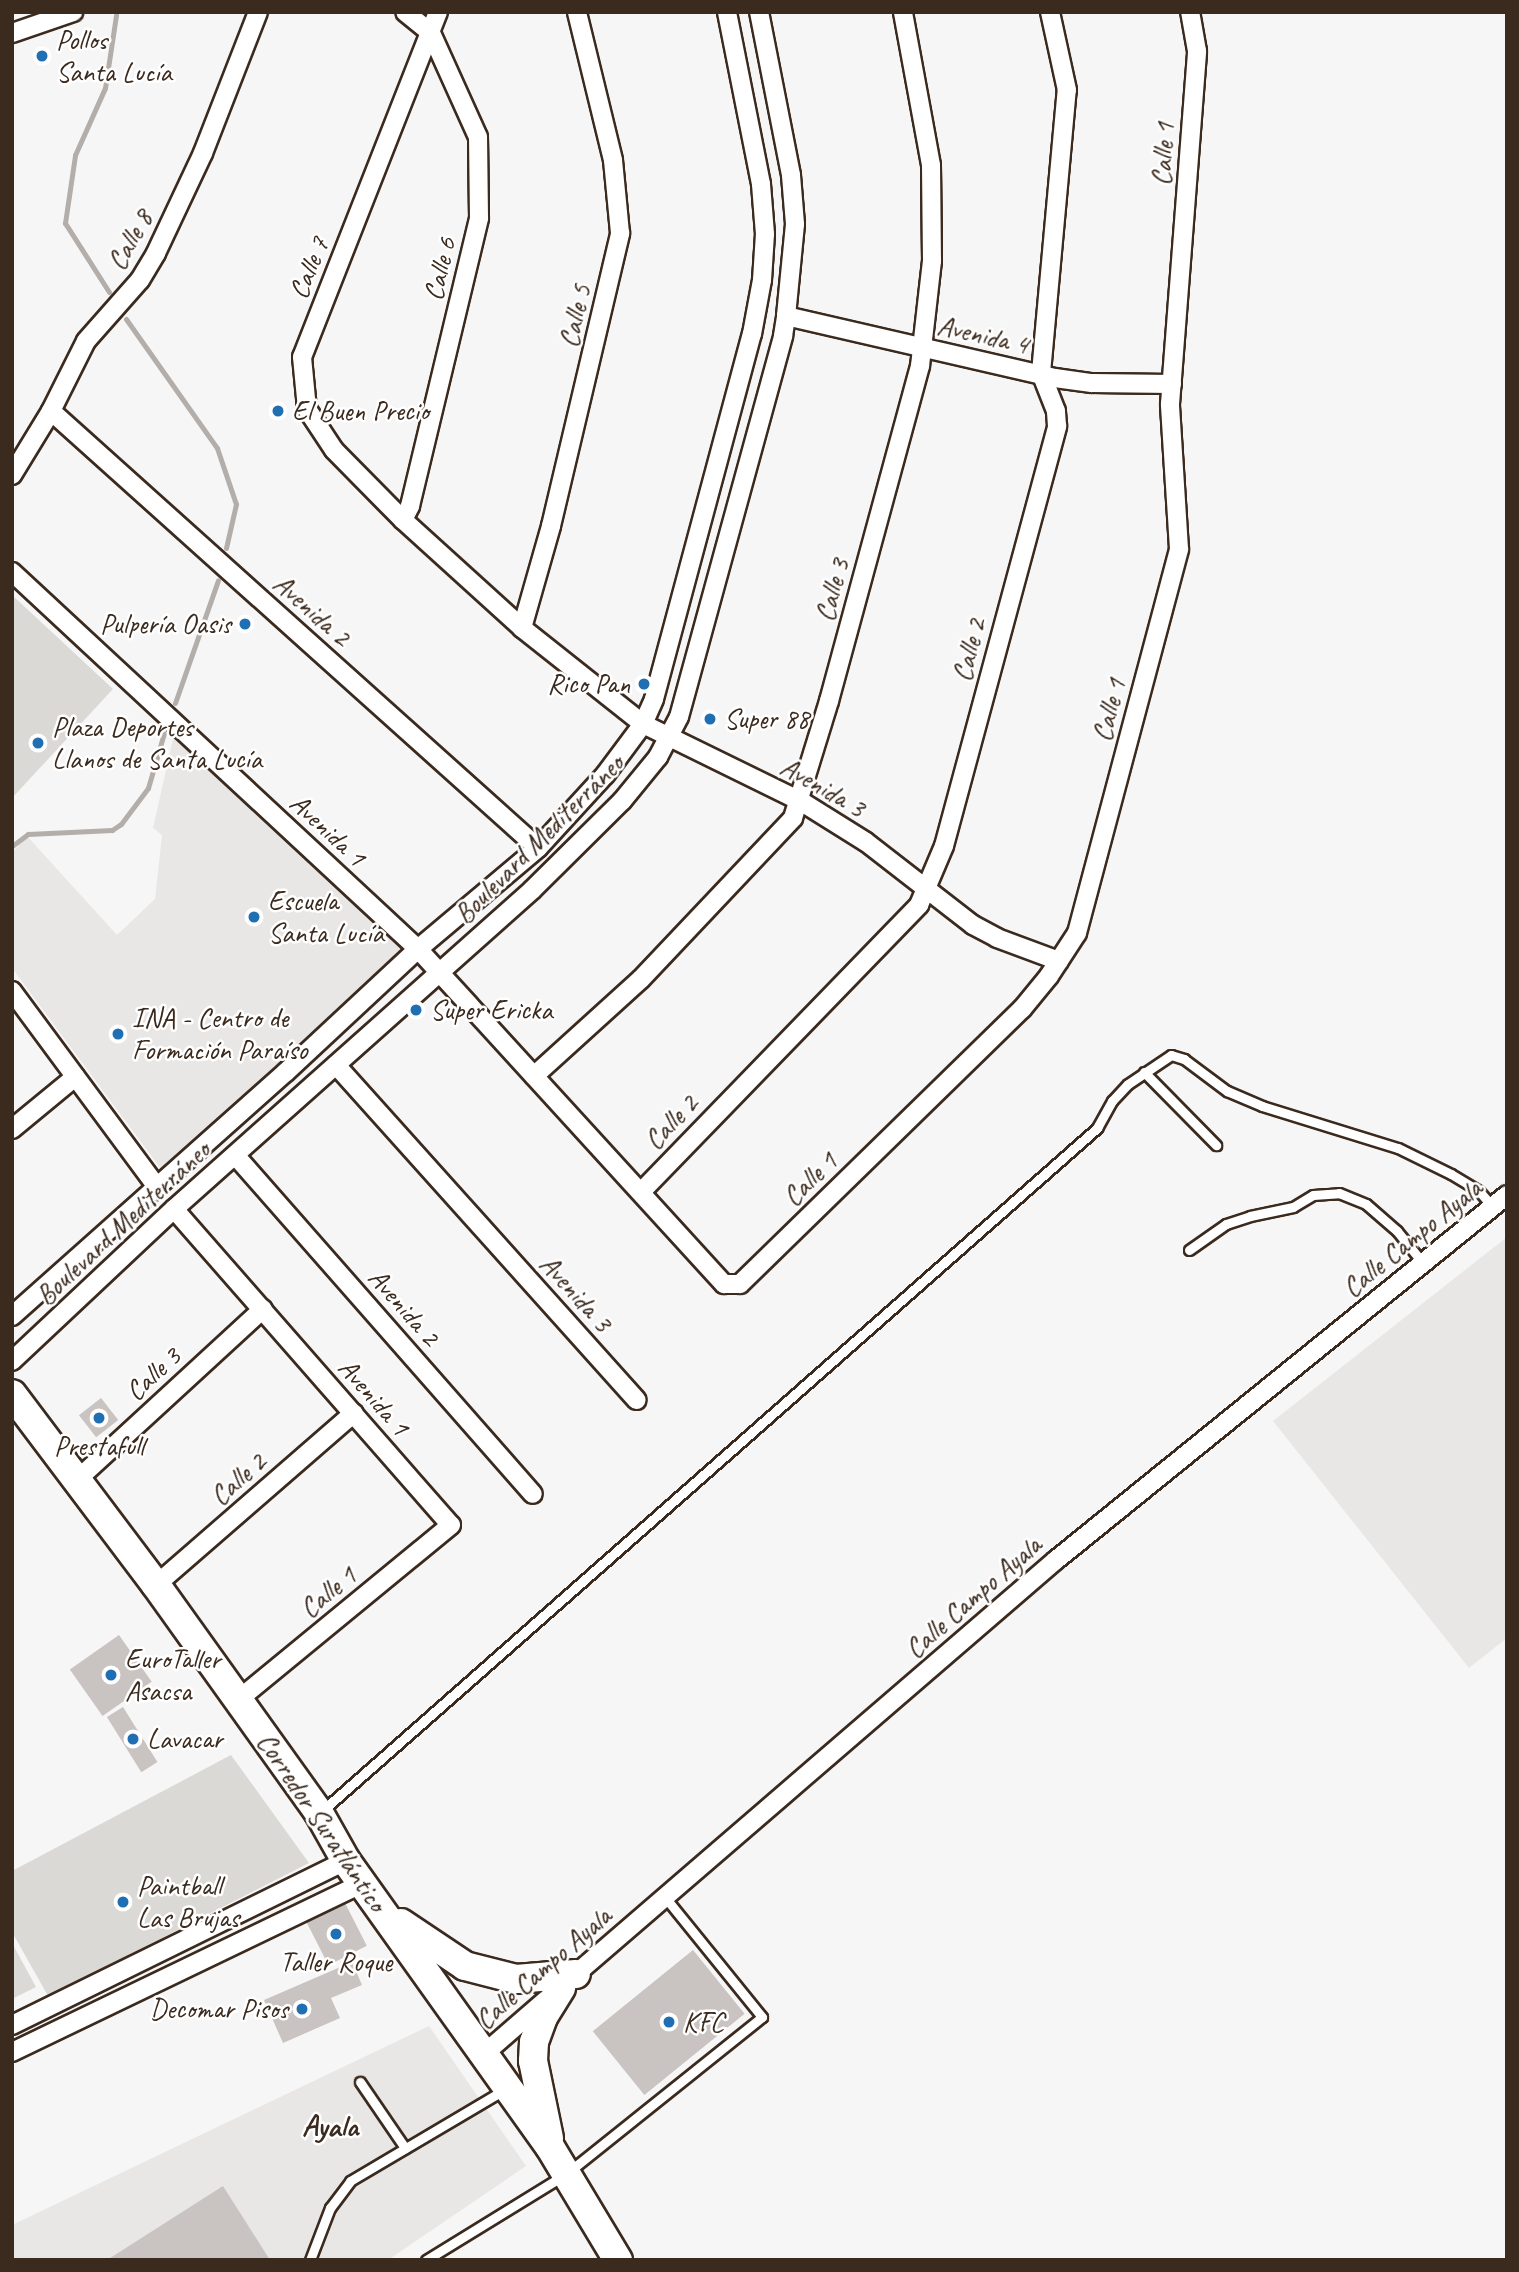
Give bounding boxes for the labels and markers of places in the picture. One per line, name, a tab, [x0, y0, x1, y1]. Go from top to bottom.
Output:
place label: Pollos Santa Lucía	[56, 23, 170, 89]
marker: Pollos Santa Lucía	[34, 48, 50, 64]
place label: El Buen Precio	[292, 394, 429, 428]
marker: El Buen Precio	[270, 403, 286, 419]
place label: Pulpería Oasis	[99, 607, 231, 641]
marker: Pulpería Oasis	[237, 616, 253, 632]
place label: Rico Pan	[546, 667, 630, 701]
marker: Rico Pan	[636, 676, 652, 692]
place label: Super 88	[724, 702, 809, 736]
place label: Plaza Deportes Llanos de Santa Lucía	[52, 710, 261, 776]
marker: Super 88	[702, 711, 718, 727]
marker: Plaza Deportes Llanos de Santa Lucía	[30, 735, 46, 751]
place label: Escuela Santa Lucía	[268, 884, 382, 950]
marker: Escuela Santa Lucía	[246, 909, 262, 925]
place label: Super Ericka	[430, 993, 551, 1027]
place label: INA - Centro de Formación Paraíso	[132, 1001, 308, 1067]
marker: Super Ericka	[408, 1002, 424, 1018]
marker: INA - Centro de Formación Paraíso	[110, 1026, 126, 1042]
marker: Prestafull	[91, 1410, 107, 1426]
place label: Prestafull	[54, 1429, 144, 1463]
place label: EuroTaller Asacsa	[125, 1642, 220, 1708]
marker: EuroTaller Asacsa	[103, 1667, 119, 1683]
place label: Lavacar	[147, 1722, 222, 1756]
marker: Lavacar	[125, 1731, 141, 1747]
place label: Paintball Las Brujas	[137, 1869, 239, 1935]
marker: Paintball Las Brujas	[115, 1894, 131, 1910]
marker: Taller Roque	[328, 1926, 344, 1942]
place label: Taller Roque	[280, 1945, 392, 1979]
place label: Decomar Pisos	[150, 1992, 288, 2026]
marker: Decomar Pisos	[294, 2001, 310, 2017]
place label: KFC	[683, 2005, 724, 2039]
marker: KFC	[661, 2014, 677, 2030]

